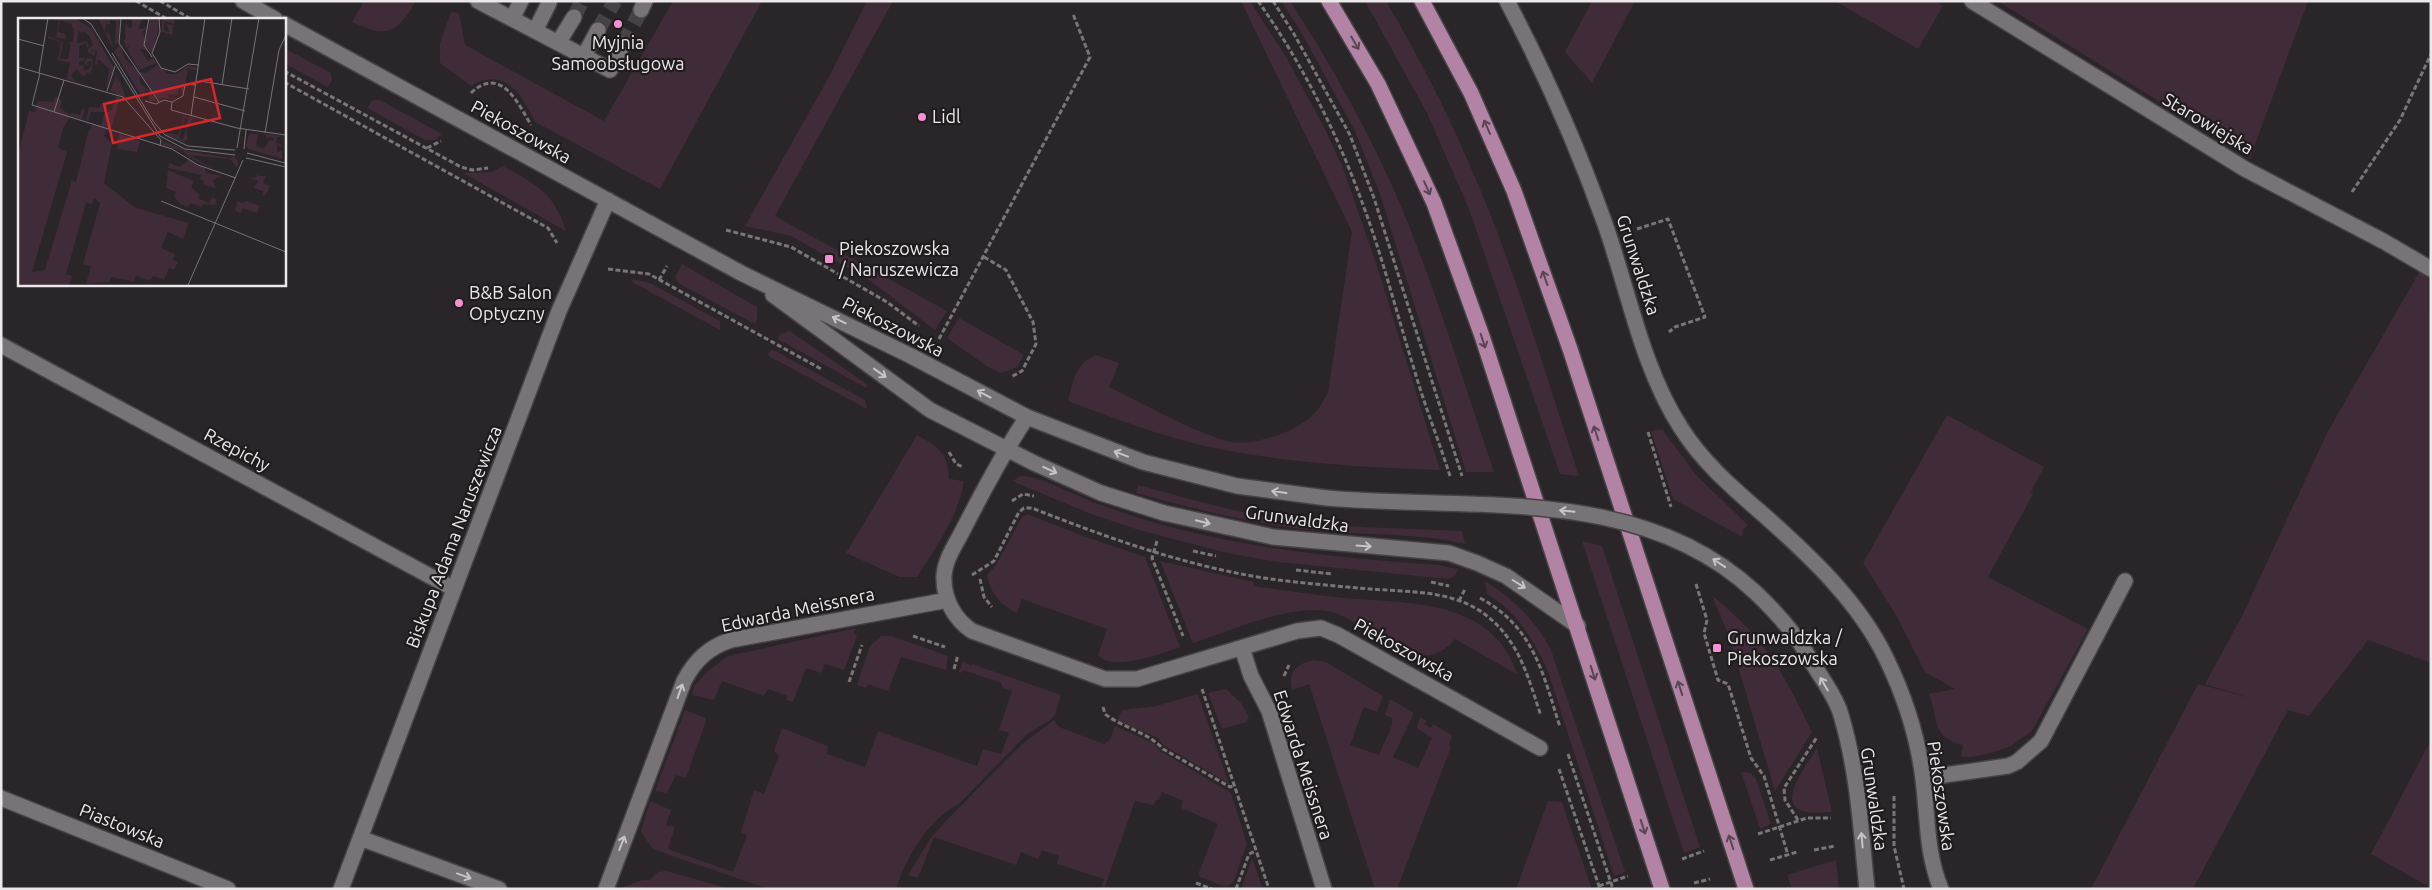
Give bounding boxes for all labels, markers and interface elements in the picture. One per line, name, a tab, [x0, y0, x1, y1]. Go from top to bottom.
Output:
inset map	[18, 18, 285, 285]
marker: Myjnia Samoobsługowa	[612, 18, 624, 30]
place label: Myjnia Samoobsługowa	[552, 32, 684, 73]
one-way arrow	[1350, 35, 1360, 49]
street label: Starowiejska	[2160, 88, 2257, 158]
street label: Piekoszowska	[468, 96, 575, 167]
place label: Lidl	[932, 106, 961, 126]
marker: Lidl	[916, 111, 928, 123]
one-way arrow	[1482, 120, 1491, 135]
one-way arrow	[1423, 180, 1433, 195]
street label: Grunwaldzka	[1613, 212, 1665, 317]
place label: Piekoszowska / Naruszewicza	[838, 238, 959, 279]
marker: Piekoszowska / Naruszewicza	[823, 253, 835, 265]
one-way arrow	[1540, 271, 1549, 287]
place label: B&B Salon Optyczny	[469, 282, 552, 323]
street label: Piekoszowska	[840, 292, 947, 360]
marker: B&B Salon Optyczny	[453, 297, 465, 309]
one-way arrow	[832, 315, 847, 325]
one-way arrow	[1479, 332, 1489, 348]
one-way arrow	[873, 368, 887, 378]
one-way arrow	[977, 389, 992, 399]
street label: Biskupa Adama Naruszewicza	[401, 423, 505, 651]
street label: Rzepichy	[201, 424, 274, 475]
one-way arrow	[1591, 425, 1601, 441]
one-way arrow	[1114, 449, 1130, 458]
one-way arrow	[1042, 466, 1057, 475]
one-way arrow	[1271, 487, 1287, 497]
street label: Grunwaldzka	[1244, 501, 1350, 535]
one-way arrow	[1559, 506, 1575, 516]
one-way arrow	[1195, 518, 1211, 527]
one-way arrow	[1356, 542, 1372, 551]
one-way arrow	[1712, 558, 1726, 568]
one-way arrow	[1512, 579, 1526, 589]
street label: Edwarda Meissnera	[719, 583, 876, 635]
street label: Piekoszowska	[1351, 614, 1458, 685]
place label: Grunwaldzka / Piekoszowska	[1727, 627, 1843, 668]
marker: Grunwaldzka / Piekoszowska	[1711, 642, 1723, 654]
one-way arrow	[1589, 664, 1598, 680]
one-way arrow	[1819, 678, 1829, 692]
one-way arrow	[1675, 680, 1685, 696]
one-way arrow	[676, 684, 685, 699]
street label: Edwarda Meissnera	[1270, 687, 1338, 842]
street label: Piekoszowska	[1924, 740, 1960, 852]
street label: Grunwaldzka	[1858, 746, 1892, 852]
street label: Piastowska	[77, 799, 168, 851]
one-way arrow	[1639, 819, 1648, 834]
one-way arrow	[1857, 833, 1867, 849]
one-way arrow	[1726, 835, 1736, 851]
one-way arrow	[618, 836, 627, 851]
one-way arrow	[456, 872, 472, 881]

